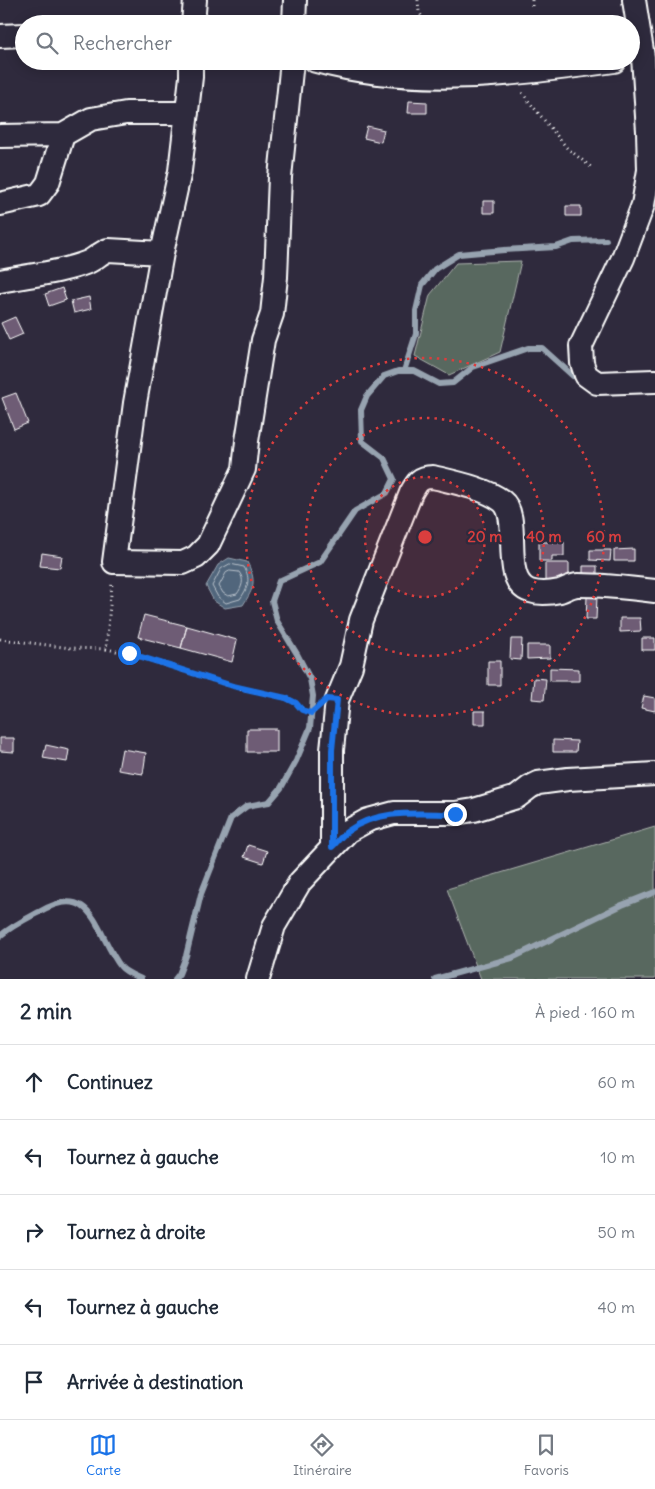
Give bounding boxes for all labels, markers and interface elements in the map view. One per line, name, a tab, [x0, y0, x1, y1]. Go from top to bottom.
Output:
search box	[15, 15, 640, 70]
icon: search	[33, 29, 61, 57]
text: Rechercher	[73, 31, 172, 55]
text: 20 m	[468, 527, 502, 546]
text: 40 m	[526, 527, 562, 546]
text: 60 m	[586, 527, 622, 546]
centre of rings	[416, 528, 434, 546]
route start	[118, 642, 141, 665]
route end	[444, 803, 467, 826]
text: 2 min	[20, 998, 72, 1025]
text: À pied · 160 m	[535, 1002, 635, 1022]
icon: ahead	[20, 1068, 48, 1096]
text: Continuez	[67, 1070, 153, 1094]
text: 60 m	[597, 1072, 635, 1092]
icon: left	[20, 1143, 48, 1171]
text: Tournez à gauche	[67, 1145, 219, 1169]
text: 10 m	[600, 1147, 635, 1167]
icon: right	[20, 1218, 48, 1246]
text: Tournez à droite	[67, 1220, 206, 1244]
text: 50 m	[597, 1222, 635, 1242]
icon: left	[20, 1293, 48, 1321]
text: Tournez à gauche	[67, 1295, 219, 1319]
text: 40 m	[597, 1297, 635, 1317]
icon: arrive	[20, 1368, 48, 1396]
text: Arrivée à destination	[67, 1370, 243, 1394]
tab: Carte	[86, 1431, 121, 1479]
tab: Itinéraire	[293, 1431, 352, 1479]
tab: Favoris	[524, 1431, 569, 1479]

